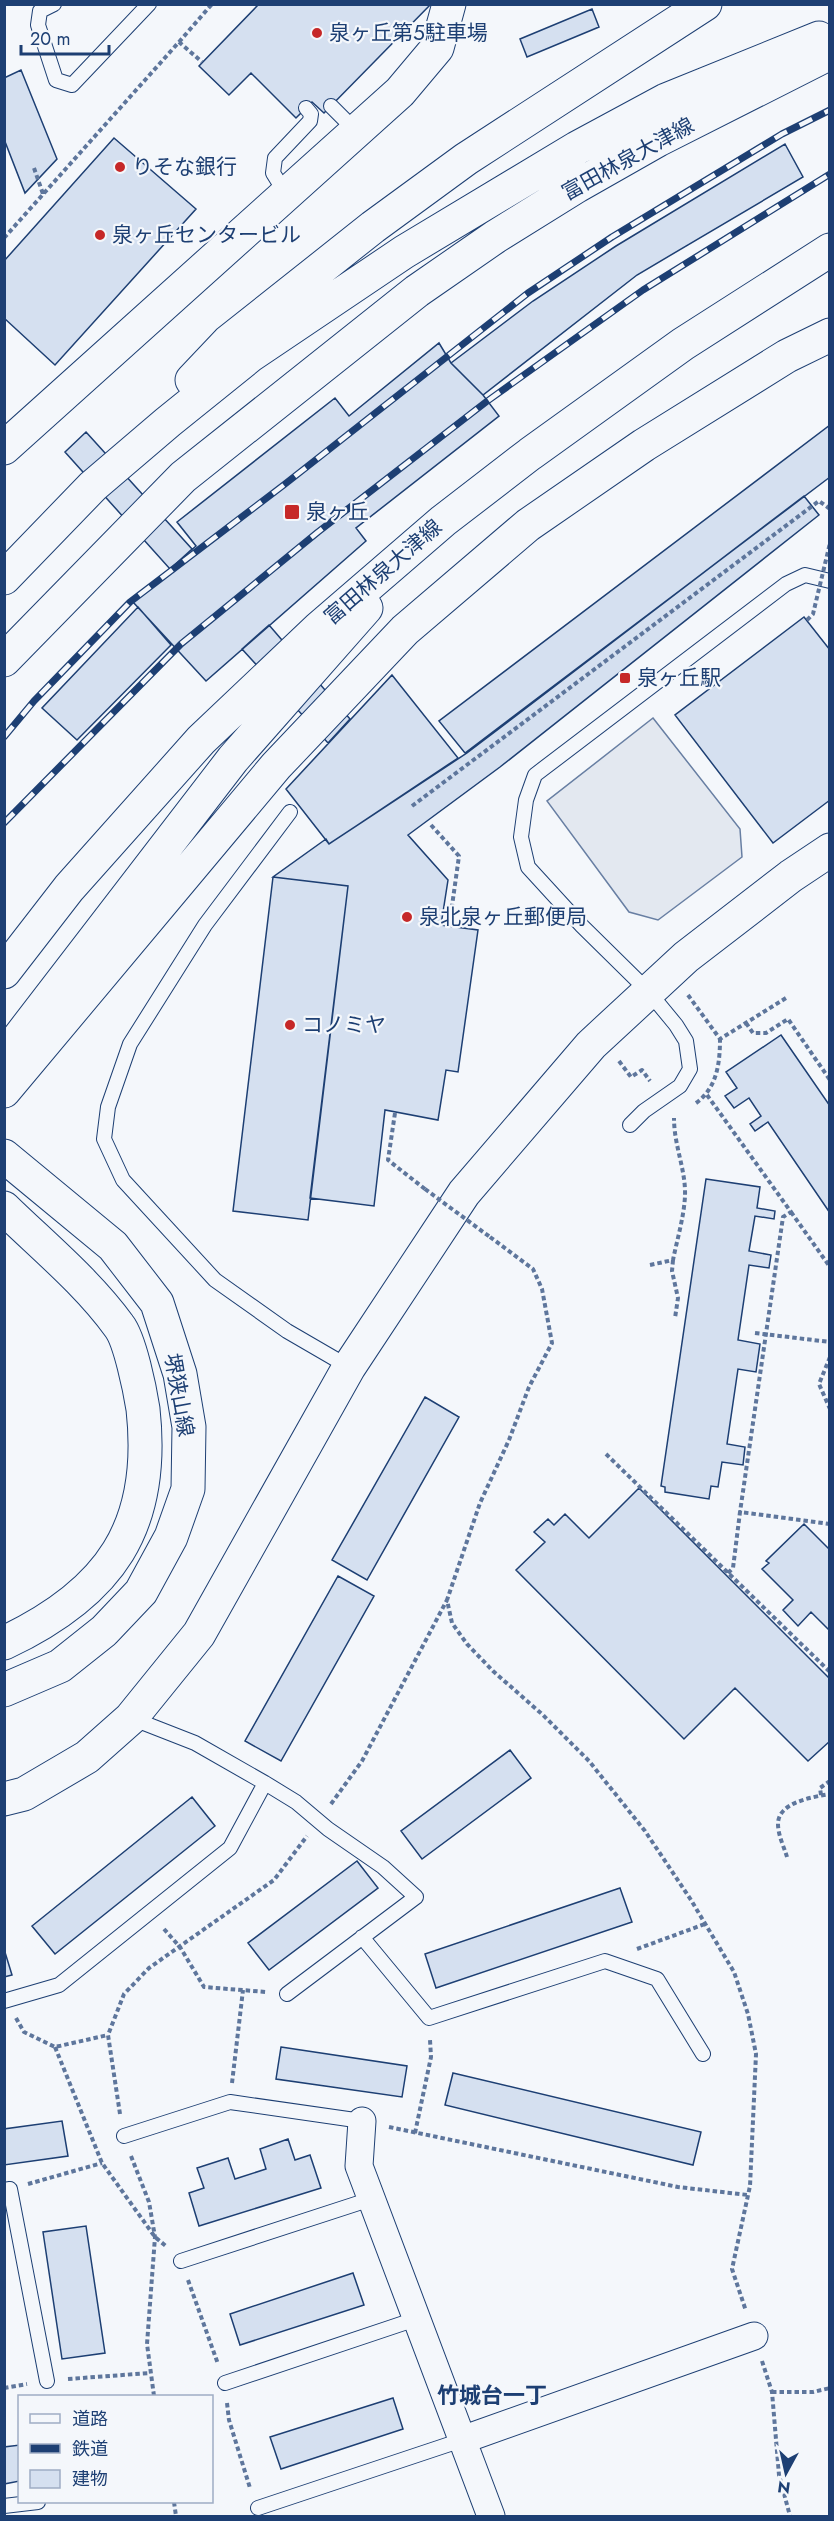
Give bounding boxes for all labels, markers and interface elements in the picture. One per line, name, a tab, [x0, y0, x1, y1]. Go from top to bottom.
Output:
scale bar	[21, 18, 110, 56]
place label: 泉ヶ丘第5駐車場	[329, 18, 488, 48]
text: 20 m	[30, 26, 70, 52]
marker: 泉ヶ丘第5駐車場	[310, 26, 324, 40]
street label: 富田林泉大津線	[556, 110, 700, 208]
place label: りそな銀行	[132, 152, 237, 182]
marker: りそな銀行	[113, 160, 127, 174]
place label: 泉ヶ丘センタービル	[112, 220, 301, 250]
marker: 泉ヶ丘センタービル	[93, 228, 107, 242]
place label: 泉ヶ丘	[306, 497, 369, 527]
marker: 泉ヶ丘	[283, 503, 301, 521]
street label: 富田林泉大津線	[318, 512, 448, 632]
place label: 泉ヶ丘駅	[637, 663, 721, 693]
marker: 泉ヶ丘駅	[618, 671, 632, 685]
place label: 泉北泉ヶ丘郵便局	[419, 902, 587, 932]
marker: 泉北泉ヶ丘郵便局	[400, 910, 414, 924]
place label: コノミヤ	[302, 1010, 386, 1040]
marker: コノミヤ	[283, 1018, 297, 1032]
street label: 堺狭山線	[157, 1351, 201, 1439]
district label: 竹城台一丁	[437, 2379, 547, 2411]
legend	[18, 2395, 213, 2503]
text: 道路	[72, 2406, 108, 2432]
text: 鉄道	[72, 2436, 108, 2462]
north arrow	[756, 2443, 816, 2503]
text: 建物	[72, 2466, 108, 2492]
text: N	[776, 2475, 792, 2500]

